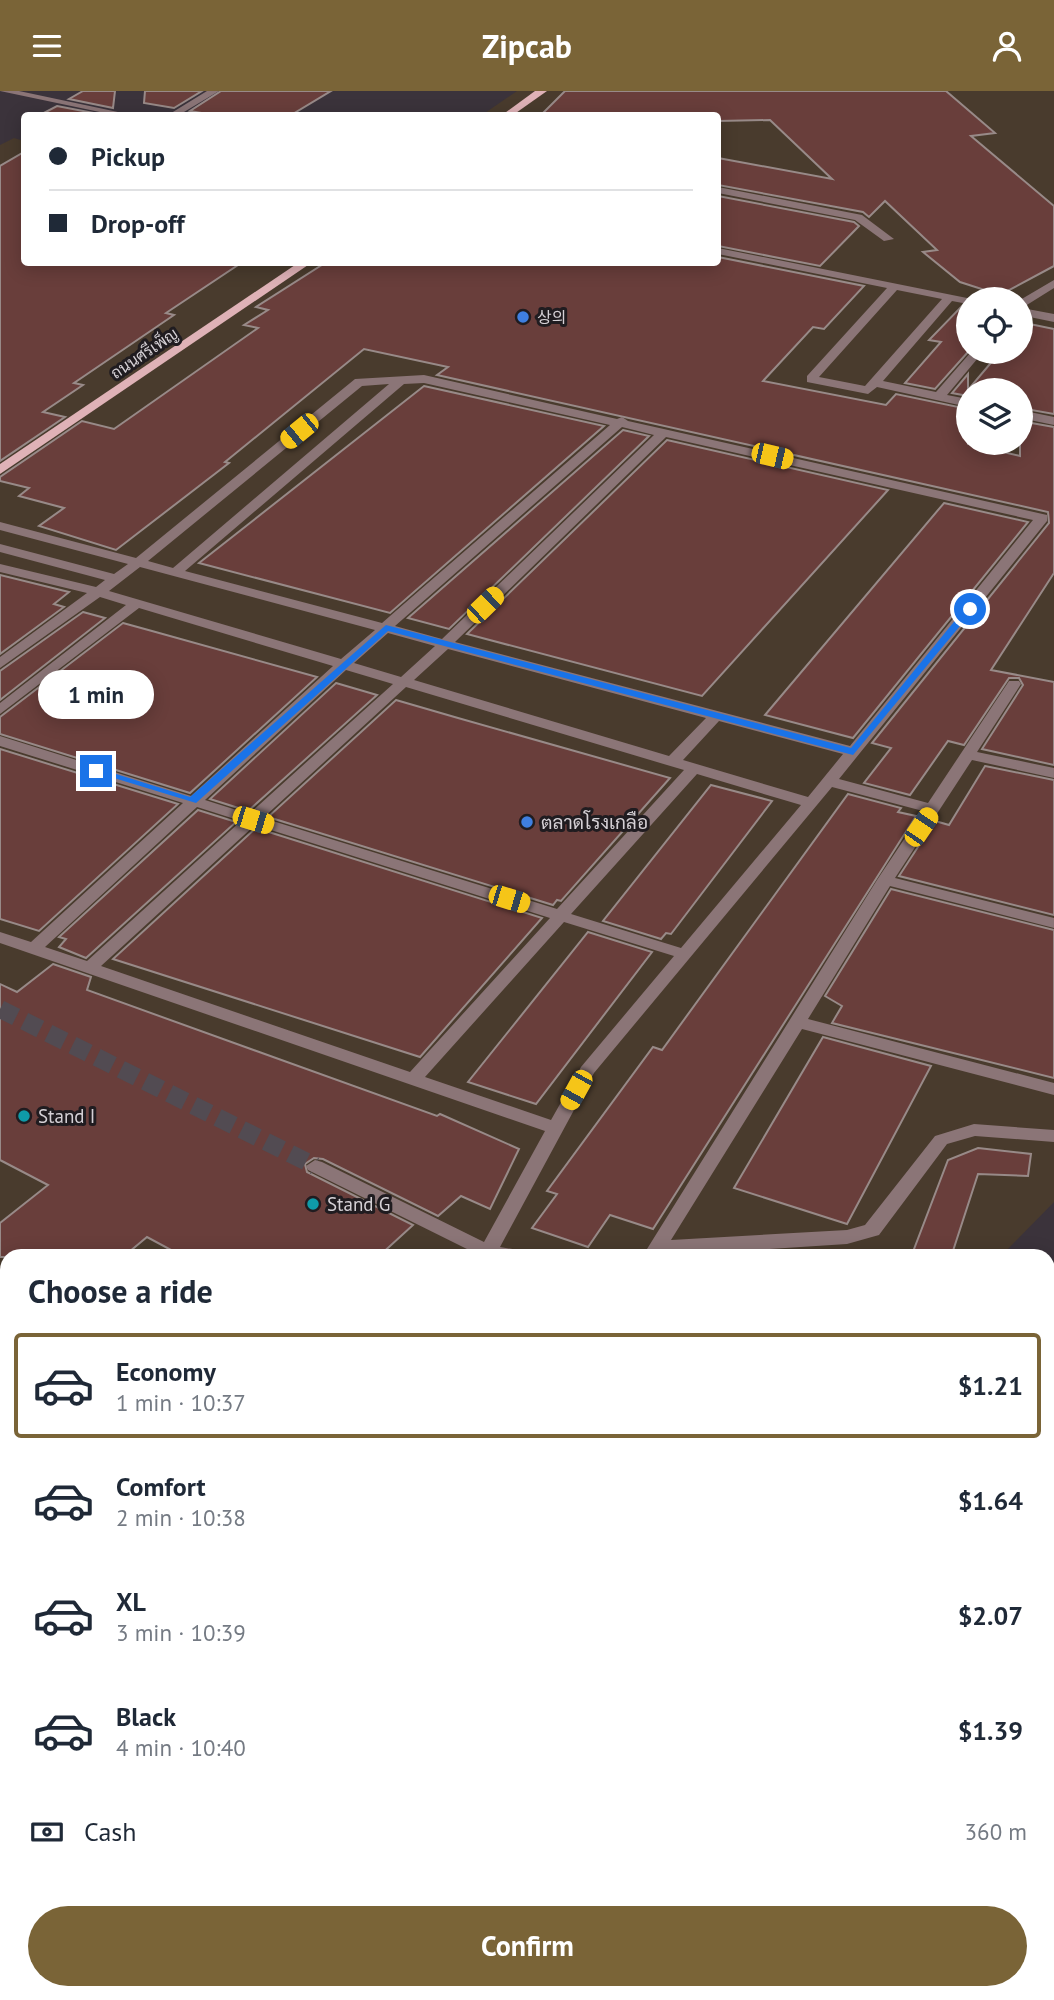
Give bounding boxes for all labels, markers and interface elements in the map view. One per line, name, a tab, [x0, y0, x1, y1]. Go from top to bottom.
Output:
text: Zipcab	[482, 25, 572, 67]
icon: menu	[28, 27, 66, 65]
icon: person	[988, 27, 1026, 65]
text: Pickup	[91, 140, 165, 173]
text: Drop-off	[91, 207, 185, 240]
map controls	[956, 287, 1033, 455]
button: locate	[956, 287, 1033, 364]
place label: 상의	[537, 307, 566, 327]
marker: 상의	[515, 309, 531, 325]
street label: ถนนศรีเพ็ญ	[105, 321, 181, 383]
button: layers	[956, 378, 1033, 455]
car	[277, 410, 322, 452]
car	[750, 441, 795, 471]
car	[463, 583, 508, 627]
route start	[954, 593, 986, 625]
callout: 1 min	[38, 669, 154, 719]
text: 1 min	[68, 680, 124, 709]
route end	[80, 755, 112, 787]
car	[230, 804, 277, 836]
car	[901, 804, 942, 850]
place label: ตลาดโรงเกลือ	[541, 810, 648, 834]
marker: ตลาดโรงเกลือ	[519, 814, 535, 830]
car	[486, 883, 533, 915]
car	[557, 1067, 596, 1113]
place label: Stand I	[38, 1104, 95, 1128]
marker: Stand I	[16, 1108, 32, 1124]
place label: Stand G	[327, 1192, 390, 1216]
marker: Stand G	[305, 1196, 321, 1212]
text: Choose a ride	[28, 1270, 213, 1312]
icon: car	[32, 1354, 95, 1417]
text: Economy	[116, 1355, 216, 1388]
text: $1.21	[958, 1369, 1023, 1402]
text: 1 min · 10:37	[116, 1388, 246, 1417]
icon: car	[32, 1469, 95, 1532]
text: Comfort	[116, 1470, 206, 1503]
text: $1.64	[958, 1484, 1023, 1517]
text: 2 min · 10:38	[116, 1503, 246, 1532]
icon: car	[32, 1584, 95, 1647]
text: XL	[116, 1585, 146, 1618]
text: $2.07	[958, 1599, 1023, 1632]
text: 3 min · 10:39	[116, 1618, 246, 1647]
icon: car	[32, 1699, 95, 1762]
text: Black	[116, 1700, 176, 1733]
text: $1.39	[958, 1714, 1023, 1747]
text: 4 min · 10:40	[116, 1733, 246, 1762]
icon: cash	[28, 1813, 66, 1851]
text: Cash	[84, 1815, 136, 1848]
text: 360 m	[965, 1817, 1027, 1846]
button: Confirm	[28, 1906, 1027, 1986]

